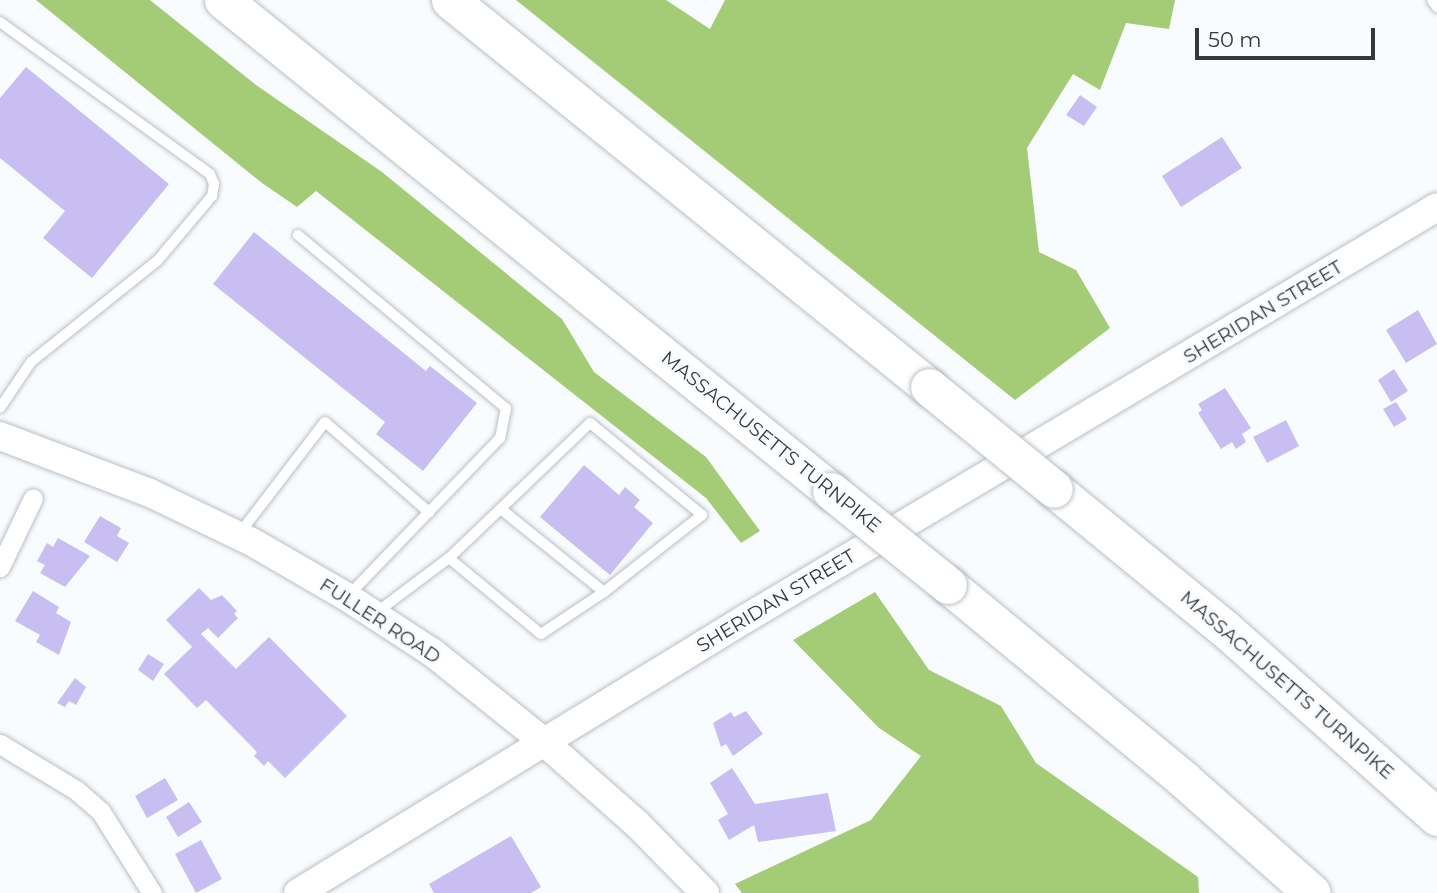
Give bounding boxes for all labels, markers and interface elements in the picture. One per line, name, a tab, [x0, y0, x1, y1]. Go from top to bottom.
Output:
scale bar	[1199, 14, 1379, 58]
text: 50 m	[1208, 27, 1262, 52]
street label: SHERIDAN STREET	[1179, 256, 1347, 368]
street label: MASSACHUSETTS TURNPIKE	[657, 346, 885, 538]
street label: SHERIDAN STREET	[692, 545, 860, 657]
street label: FULLER ROAD	[315, 573, 445, 669]
street label: MASSACHUSETTS TURNPIKE	[1175, 586, 1399, 784]

